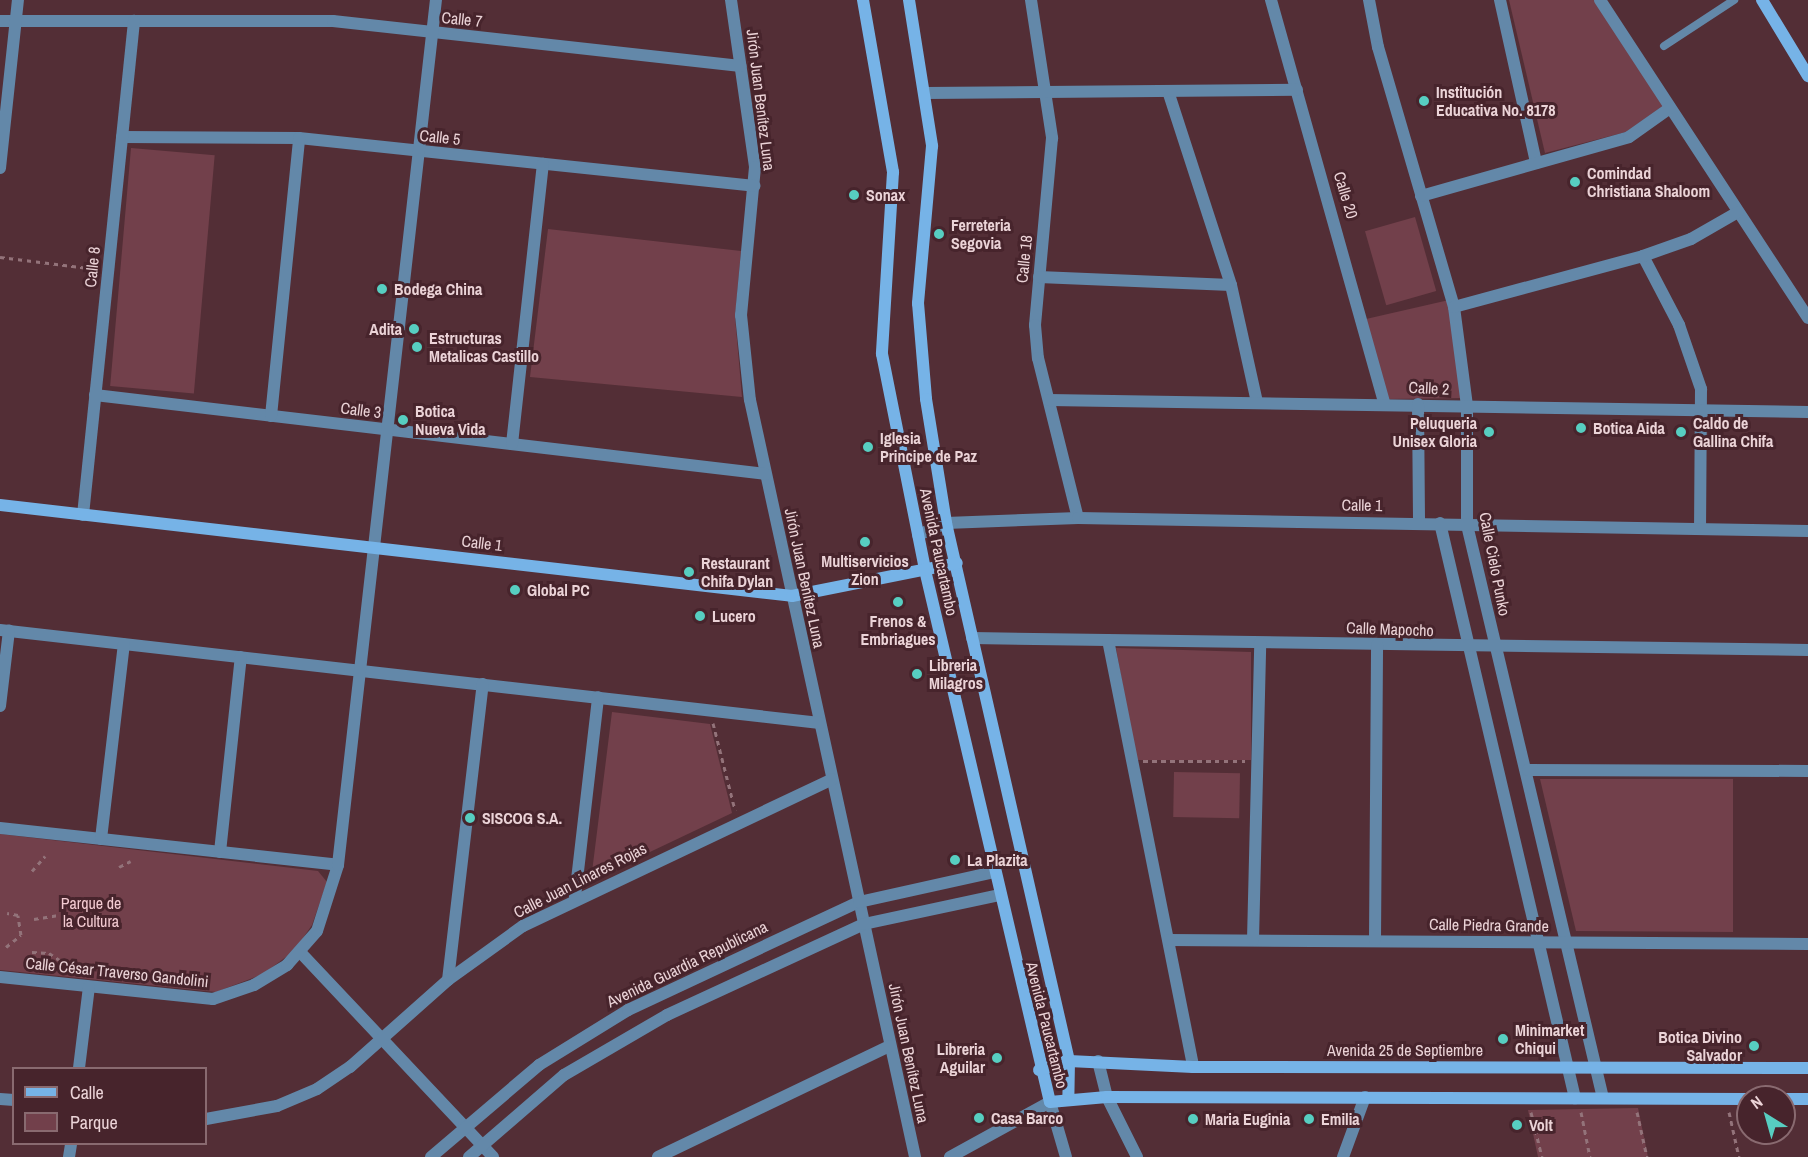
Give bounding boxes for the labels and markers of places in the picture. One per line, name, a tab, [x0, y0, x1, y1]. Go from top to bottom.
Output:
place label: Institución Educativa No. 8178	[1436, 82, 1556, 120]
marker: Institución Educativa No. 8178	[1417, 94, 1431, 108]
place label: Comindad Christiana Shaloom	[1587, 163, 1710, 201]
marker: Comindad Christiana Shaloom	[1568, 175, 1582, 189]
place label: Sonax	[866, 185, 905, 205]
marker: Sonax	[847, 188, 861, 202]
place label: Ferreteria Segovia	[951, 215, 1011, 253]
marker: Ferreteria Segovia	[932, 227, 946, 241]
place label: Bodega China	[394, 279, 482, 299]
marker: Bodega China	[375, 282, 389, 296]
place label: Adita	[369, 319, 402, 339]
marker: Adita	[407, 322, 421, 336]
place label: Estructuras Metalicas Castillo	[429, 328, 539, 366]
marker: Estructuras Metalicas Castillo	[410, 340, 424, 354]
place label: Botica Nueva Vida	[415, 401, 486, 439]
marker: Botica Nueva Vida	[396, 413, 410, 427]
place label: Peluqueria Unisex Gloria	[1392, 413, 1477, 451]
place label: Caldo de Gallina Chifa	[1693, 413, 1773, 451]
place label: Botica Aida	[1593, 418, 1665, 438]
marker: Botica Aida	[1574, 421, 1588, 435]
marker: Peluqueria Unisex Gloria	[1482, 425, 1496, 439]
marker: Caldo de Gallina Chifa	[1674, 425, 1688, 439]
place label: Iglesia Principe de Paz	[880, 428, 977, 466]
marker: Iglesia Principe de Paz	[861, 440, 875, 454]
marker: Multiservicios Zion	[858, 535, 872, 549]
place label: Multiservicios Zion	[821, 551, 909, 589]
place label: Restaurant Chifa Dylan	[701, 553, 773, 591]
marker: Restaurant Chifa Dylan	[682, 565, 696, 579]
place label: Global PC	[527, 580, 590, 600]
marker: Global PC	[508, 583, 522, 597]
marker: Frenos & Embriagues	[891, 595, 905, 609]
place label: Lucero	[712, 606, 756, 626]
marker: Lucero	[693, 609, 707, 623]
place label: Frenos & Embriagues	[860, 611, 936, 649]
place label: Libreria Milagros	[929, 655, 983, 693]
marker: Libreria Milagros	[910, 667, 924, 681]
place label: SISCOG S.A.	[482, 808, 562, 828]
marker: SISCOG S.A.	[463, 811, 477, 825]
place label: La Plazita	[967, 850, 1028, 870]
marker: La Plazita	[948, 853, 962, 867]
place label: Minimarket Chiqui	[1515, 1020, 1584, 1058]
place label: Botica Divino Salvador	[1658, 1027, 1742, 1065]
marker: Minimarket Chiqui	[1496, 1032, 1510, 1046]
place label: Libreria Aguilar	[937, 1039, 985, 1077]
marker: Botica Divino Salvador	[1747, 1039, 1761, 1053]
marker: Libreria Aguilar	[990, 1051, 1004, 1065]
place label: Casa Barco	[991, 1108, 1063, 1128]
place label: Maria Euginia	[1205, 1109, 1290, 1129]
place label: Emilia	[1321, 1109, 1360, 1129]
marker: Casa Barco	[972, 1111, 986, 1125]
marker: Maria Euginia	[1186, 1112, 1200, 1126]
marker: Emilia	[1302, 1112, 1316, 1126]
place label: Volt	[1529, 1115, 1553, 1135]
marker: Volt	[1510, 1118, 1524, 1132]

